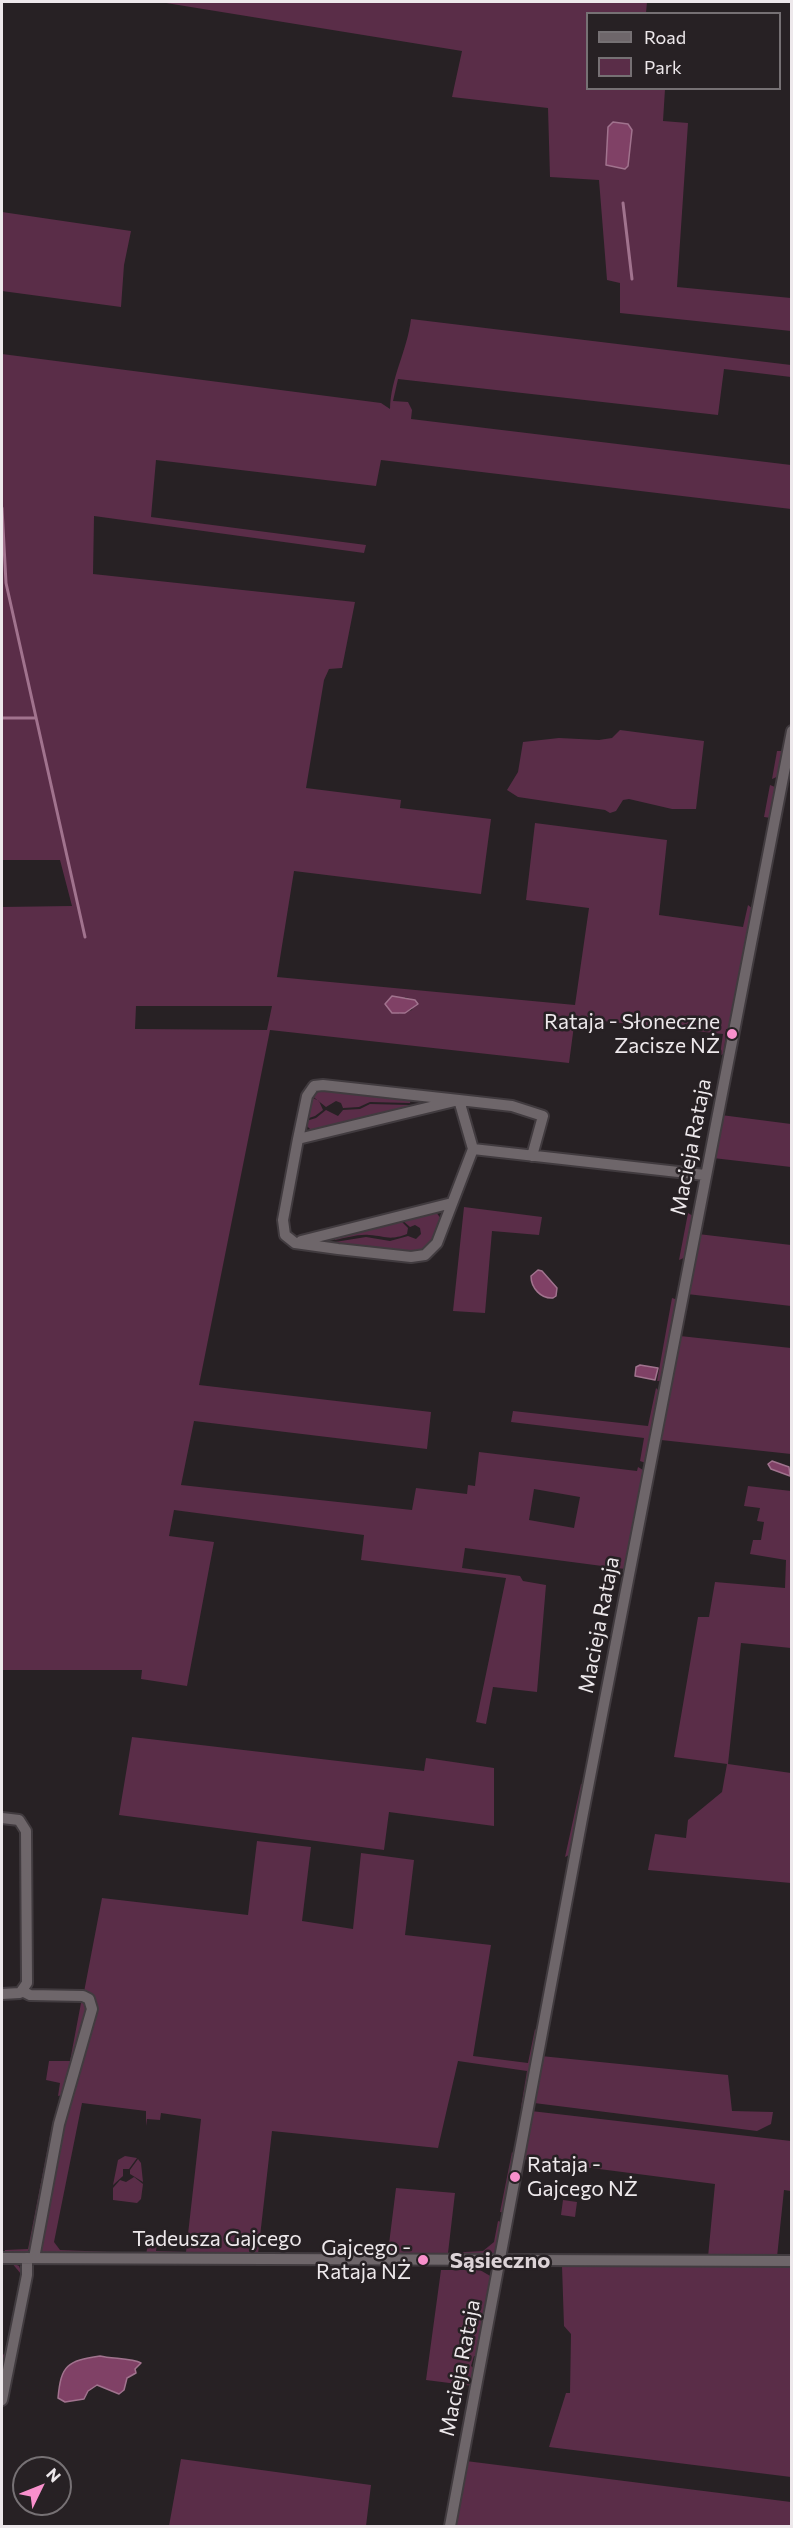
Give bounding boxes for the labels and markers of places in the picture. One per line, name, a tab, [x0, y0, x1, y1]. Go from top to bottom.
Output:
place label: Rataja - Słoneczne Zacisze NŻ	[544, 1009, 720, 1059]
marker: Rataja - Słoneczne Zacisze NŻ	[725, 1027, 739, 1041]
place label: Rataja - Gajcego NŻ	[527, 2152, 638, 2202]
marker: Rataja - Gajcego NŻ	[508, 2170, 522, 2184]
place label: Gajcego - Rataja NŻ	[316, 2235, 411, 2285]
marker: Gajcego - Rataja NŻ	[416, 2253, 430, 2267]

